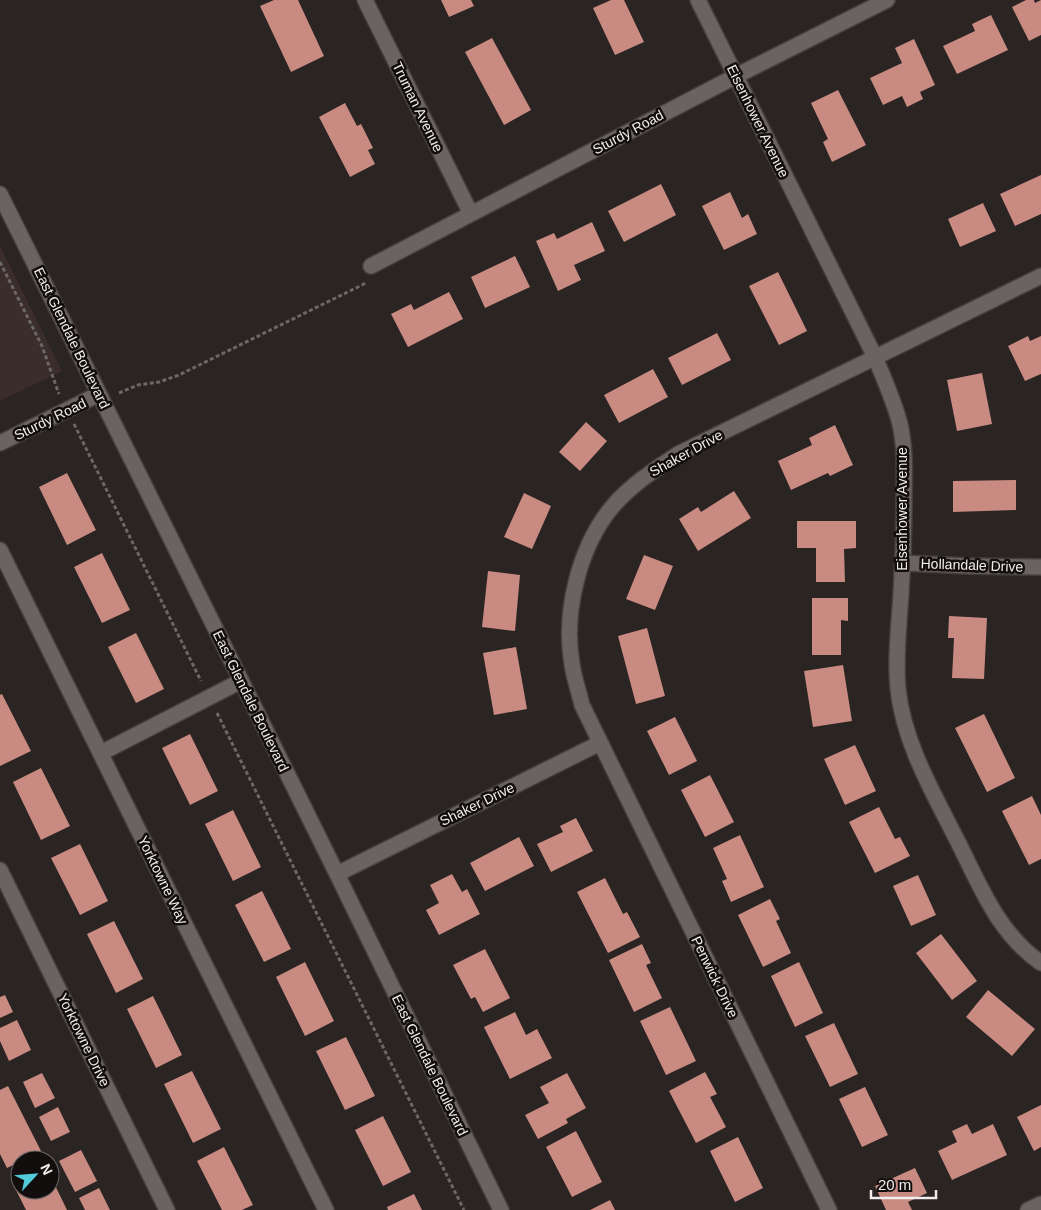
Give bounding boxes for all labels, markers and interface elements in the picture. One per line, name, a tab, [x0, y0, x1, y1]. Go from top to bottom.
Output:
street label: Truman Avenue	[389, 59, 447, 155]
street label: Eisenhower Avenue	[724, 62, 792, 180]
street label: Sturdy Road	[590, 107, 666, 157]
street label: East Glendale Boulevard	[31, 265, 113, 411]
street label: Sturdy Road	[12, 395, 88, 443]
street label: Shaker Drive	[647, 426, 725, 480]
street label: Eisenhower Avenue	[894, 447, 910, 571]
street label: Hollandale Drive	[920, 555, 1024, 575]
street label: East Glendale Boulevard	[210, 628, 292, 774]
street label: Shaker Drive	[437, 779, 517, 829]
street label: Yorktowne Way	[135, 833, 191, 927]
street label: Penwick Drive	[688, 934, 742, 1021]
street label: Yorktowne Drive	[55, 991, 114, 1089]
street label: East Glendale Boulevard	[389, 992, 471, 1138]
north arrow	[10, 1150, 60, 1200]
text: N	[37, 1161, 56, 1177]
scale bar	[871, 1168, 936, 1200]
text: 20 m	[878, 1176, 911, 1193]

